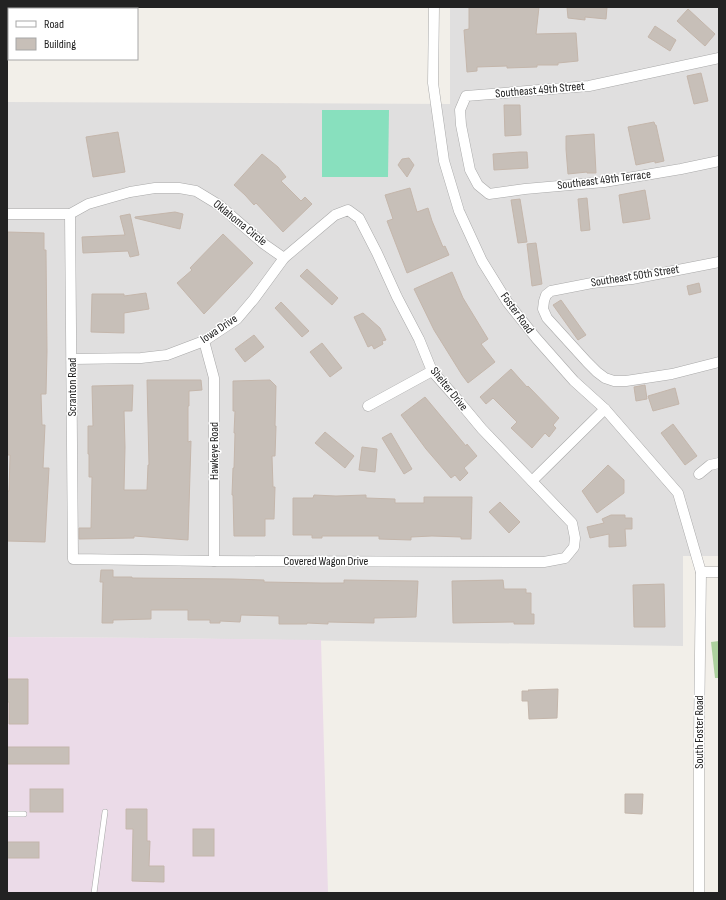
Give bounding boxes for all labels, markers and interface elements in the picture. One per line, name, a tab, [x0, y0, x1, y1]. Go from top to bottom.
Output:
legend	[8, 8, 138, 60]
text: Road	[44, 17, 64, 32]
text: Building	[44, 37, 76, 52]
street label: Southeast 49th Street	[495, 79, 586, 101]
street label: Southeast 49th Terrace	[556, 167, 652, 193]
street label: Oklahoma Circle	[210, 197, 270, 249]
street label: Southeast 50th Street	[590, 262, 681, 290]
street label: Foster Road	[497, 289, 537, 337]
street label: Iowa Drive	[198, 311, 241, 347]
street label: Scranton Road	[65, 358, 80, 416]
street label: Shelter Drive	[427, 364, 471, 414]
street label: Hawkeye Road	[207, 422, 222, 480]
street label: Covered Wagon Drive	[284, 554, 369, 569]
street label: South Foster Road	[692, 695, 707, 769]

